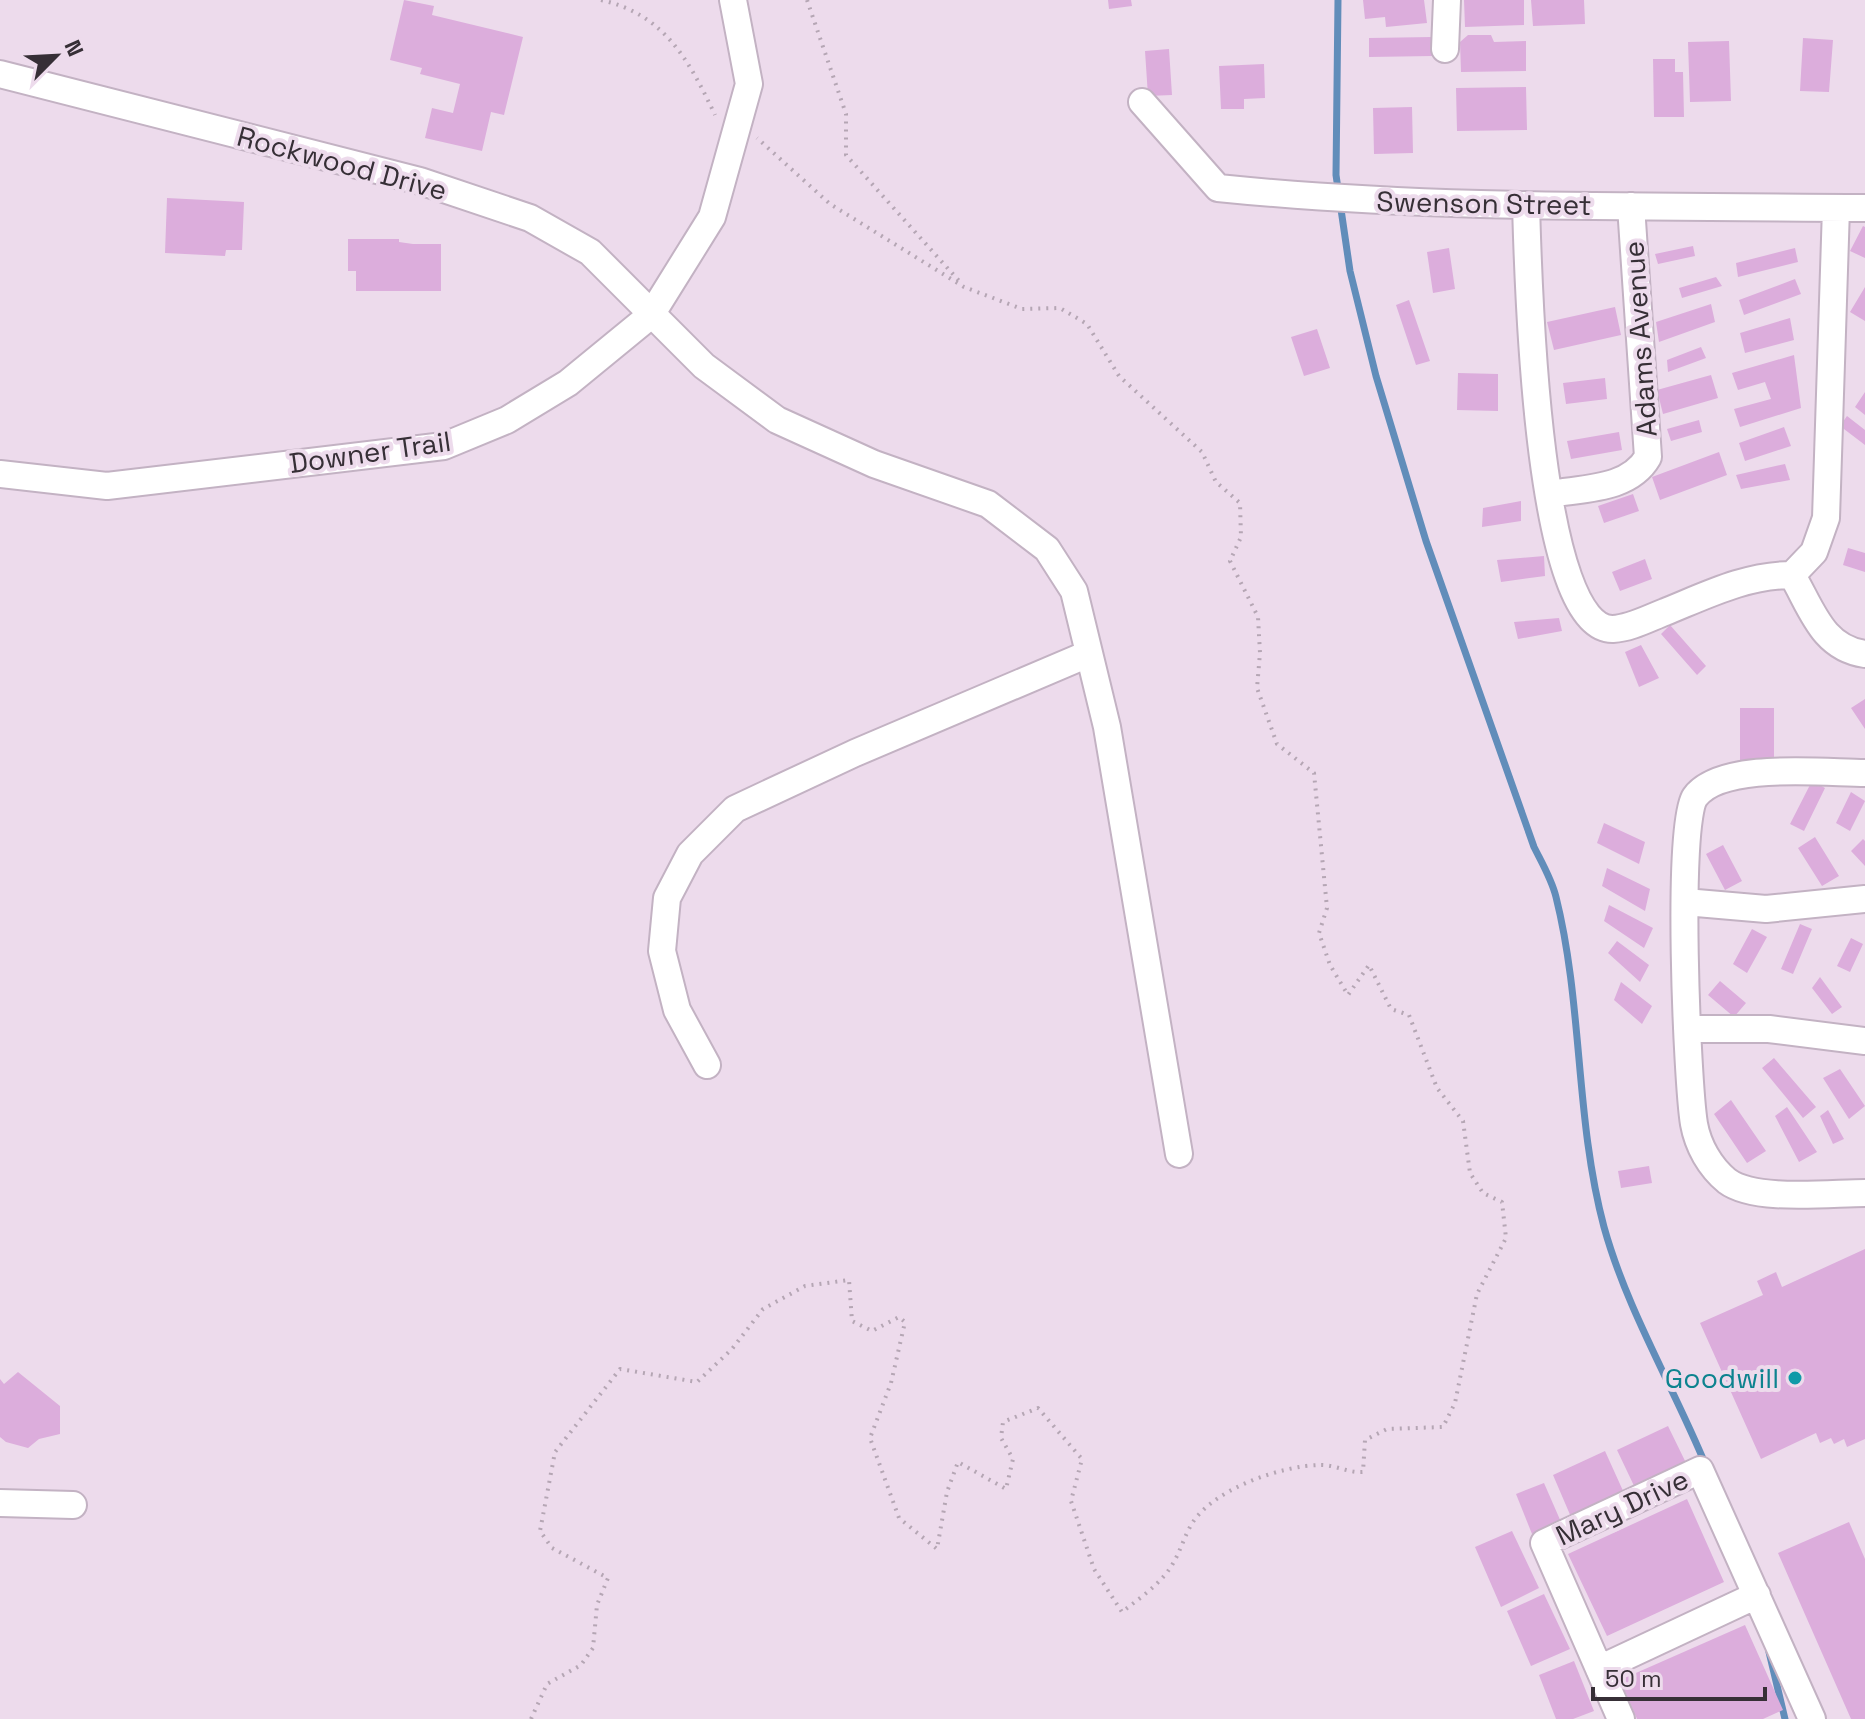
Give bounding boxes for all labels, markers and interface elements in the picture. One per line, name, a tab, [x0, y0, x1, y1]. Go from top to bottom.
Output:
north arrow	[16, 16, 96, 96]
text: N	[58, 35, 90, 60]
street label: Rockwood Drive	[233, 118, 451, 208]
street label: Swenson Street	[1376, 183, 1592, 223]
street label: Adams Avenue	[1615, 240, 1665, 438]
street label: Downer Trail	[287, 423, 453, 481]
place label: Goodwill	[1665, 1360, 1779, 1396]
marker: Goodwill	[1786, 1369, 1804, 1387]
street label: Mary Drive	[1550, 1461, 1694, 1553]
scale bar	[1593, 1651, 1765, 1701]
text: 50 m	[1605, 1663, 1662, 1694]

